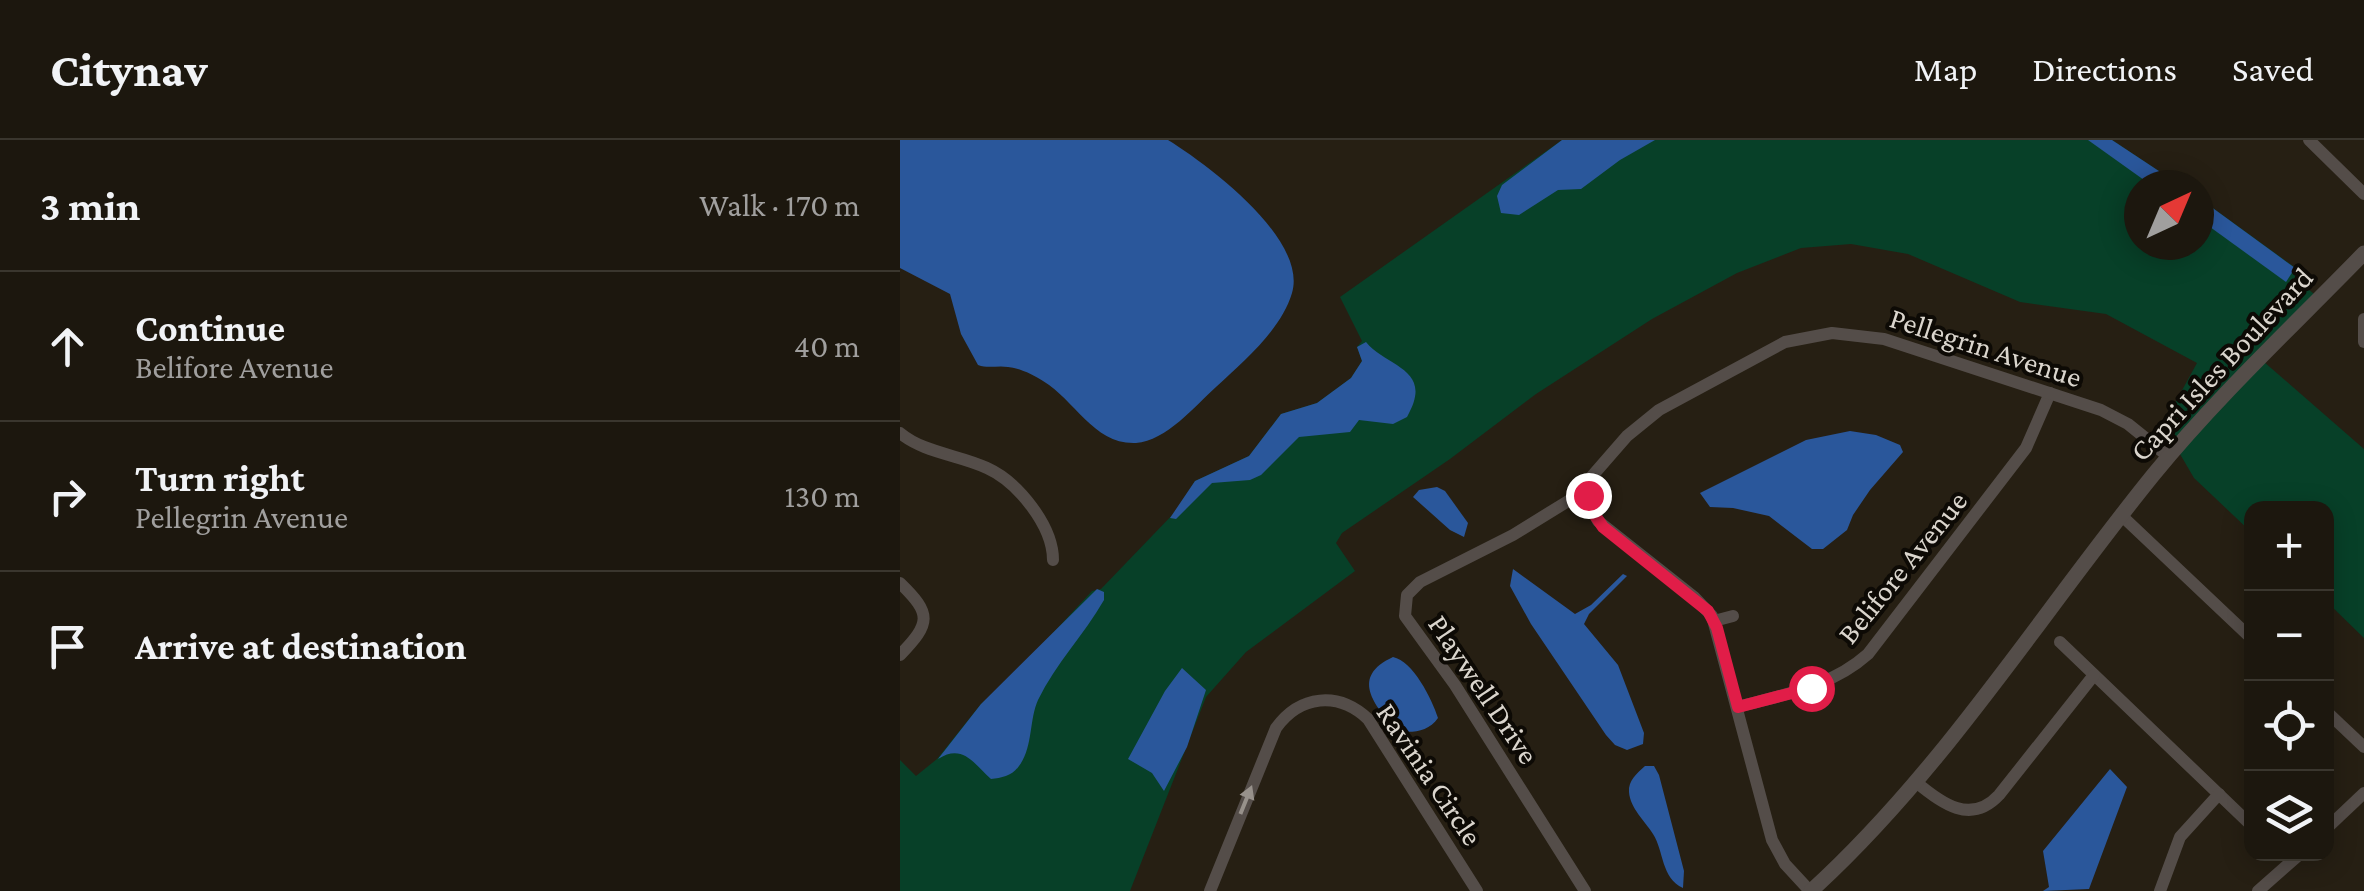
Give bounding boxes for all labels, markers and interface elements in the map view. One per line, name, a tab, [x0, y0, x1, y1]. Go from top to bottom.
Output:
text: Citynav	[50, 43, 208, 96]
text: Map	[1914, 50, 1977, 89]
text: Directions	[2032, 50, 2177, 89]
text: Saved	[2232, 50, 2314, 89]
north arrow	[2124, 170, 2214, 260]
text: 3 min	[40, 182, 140, 229]
text: Walk · 170 m	[699, 187, 860, 223]
street label: Capri Isles Boulevard	[2123, 260, 2320, 468]
street label: Pellegrin Avenue	[1886, 300, 2086, 395]
text: Continue	[135, 307, 285, 349]
icon: ahead	[40, 319, 95, 374]
text: 40 m	[794, 328, 860, 364]
text: Belifore Avenue	[135, 349, 334, 385]
text: Turn right	[135, 457, 304, 499]
icon: right	[40, 469, 95, 524]
route end	[1566, 473, 1612, 519]
text: 130 m	[784, 478, 860, 514]
street label: Belifore Avenue	[1831, 484, 1973, 650]
text: Pellegrin Avenue	[135, 499, 348, 535]
map controls	[2244, 501, 2334, 861]
button: +	[2244, 501, 2334, 591]
button: −	[2244, 591, 2334, 681]
street label: Playwell Drive	[1421, 608, 1546, 770]
icon: arrive	[40, 619, 95, 674]
text: Arrive at destination	[135, 625, 467, 667]
route start	[1789, 666, 1835, 712]
button: locate	[2244, 681, 2334, 771]
street label: Ravinia Circle	[1370, 697, 1490, 851]
button: layers	[2244, 771, 2334, 861]
one-way arrow	[1238, 785, 1254, 815]

